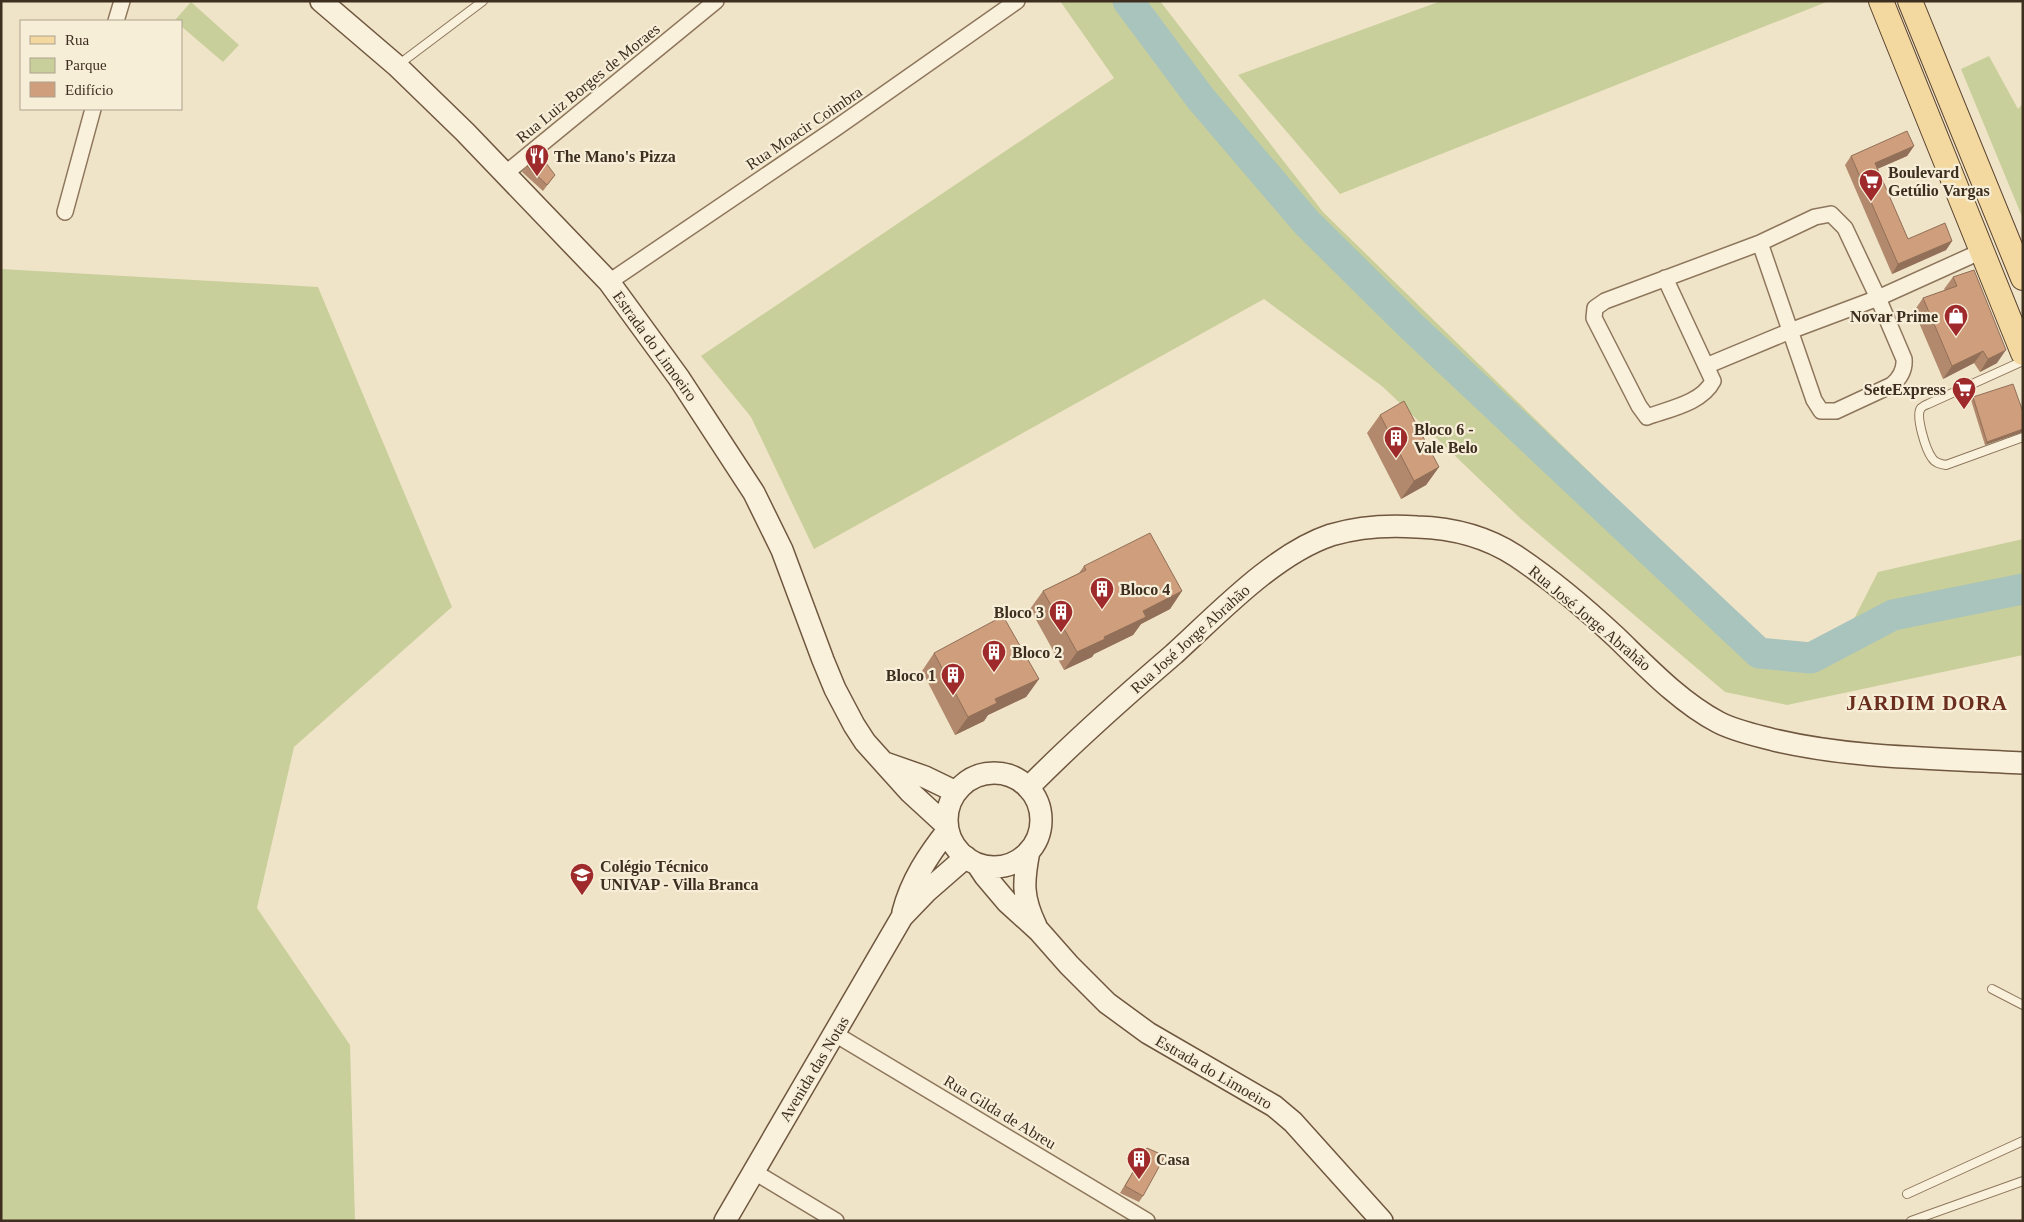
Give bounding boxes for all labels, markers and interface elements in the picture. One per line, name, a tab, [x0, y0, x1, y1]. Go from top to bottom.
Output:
legend	[20, 20, 182, 110]
street label: Rua Luiz Borges de Moraes	[513, 20, 664, 147]
text: Rua	[65, 32, 90, 48]
text: Parque	[65, 57, 107, 73]
text: Edifício	[65, 82, 113, 98]
street label: Rua Moacir Coimbra	[743, 83, 865, 173]
restaurant icon: The Mano's Pizza	[524, 143, 550, 177]
place label: The Mano's Pizza	[554, 148, 676, 165]
place label: Boulevard Getúlio Vargas	[1888, 164, 1990, 200]
supermarket icon: Boulevard Getúlio Vargas	[1858, 168, 1884, 202]
street label: Estrada do Limoeiro	[609, 288, 701, 404]
shop icon: Novar Prime	[1943, 303, 1969, 337]
place label: Novar Prime	[1850, 308, 1938, 325]
supermarket icon: SeteExpress	[1951, 376, 1977, 410]
place label: SeteExpress	[1864, 381, 1946, 399]
place label: Bloco 6 - Vale Belo	[1414, 421, 1478, 456]
building icon: Bloco 6 - Vale Belo	[1383, 425, 1409, 459]
street label: Rua José Jorge Abrahão	[1525, 562, 1654, 675]
building icon: Bloco 4	[1089, 576, 1115, 610]
place label: Bloco 4	[1120, 581, 1170, 598]
street label: Rua José Jorge Abrahão	[1127, 581, 1254, 698]
building icon: Bloco 3	[1048, 599, 1074, 633]
place label: Bloco 3	[994, 604, 1044, 621]
building icon: Bloco 2	[981, 639, 1007, 673]
place label: Bloco 2	[1012, 644, 1062, 661]
building icon: Bloco 1	[940, 662, 966, 696]
place label: Bloco 1	[886, 667, 936, 684]
district label: JARDIM DORA	[1846, 691, 2008, 715]
place label: Colégio Técnico UNIVAP - Villa Branca	[600, 858, 758, 893]
school or university icon: Colégio Técnico UNIVAP - Villa Branca	[569, 862, 595, 896]
street label: Avenida das Notas	[776, 1013, 852, 1125]
street label: Estrada do Limoeiro	[1153, 1032, 1275, 1112]
street label: Rua Gilda de Abreu	[941, 1072, 1059, 1152]
building icon: Casa	[1126, 1146, 1152, 1180]
place label: Casa	[1156, 1151, 1190, 1168]

